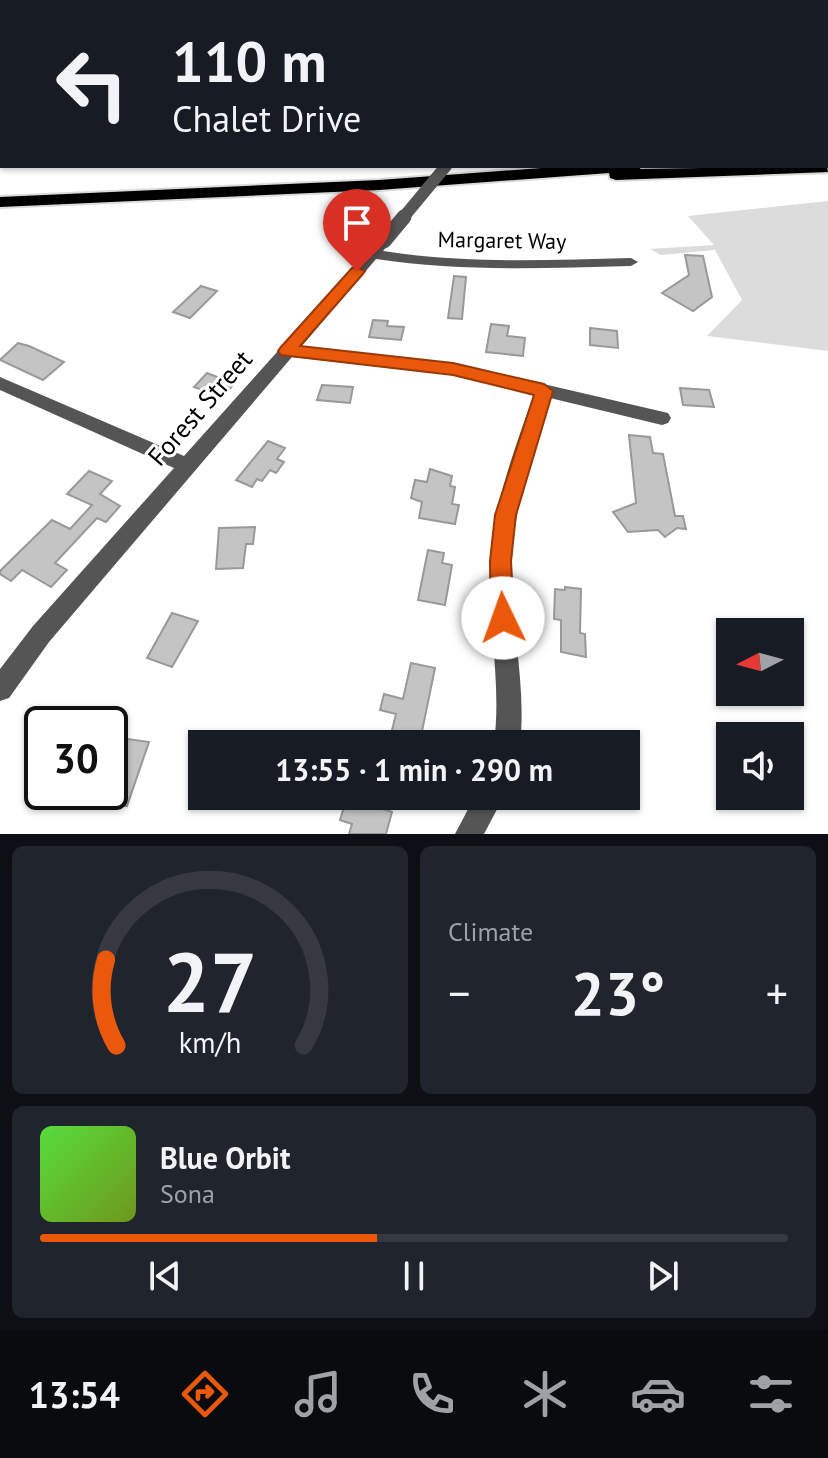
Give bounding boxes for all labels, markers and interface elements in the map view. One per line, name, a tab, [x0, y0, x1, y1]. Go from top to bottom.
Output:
text: 110 m	[172, 25, 327, 97]
icon: left	[40, 32, 144, 136]
text: Chalet Drive	[172, 95, 361, 142]
pin	[323, 189, 391, 271]
icon: arrive	[335, 201, 379, 245]
street label: Margaret Way	[437, 225, 567, 255]
street label: Forest Street	[140, 343, 259, 472]
position arrow	[461, 576, 545, 660]
north arrow	[716, 618, 804, 706]
map controls	[716, 618, 804, 810]
speed limit sign: 30	[24, 706, 128, 810]
button: sound	[716, 722, 804, 810]
text: 13:55 · 1 min · 290 m	[275, 750, 553, 789]
text: Climate	[448, 915, 533, 948]
text: 27	[163, 927, 257, 1035]
text: 23°	[571, 954, 665, 1032]
text: −	[448, 964, 470, 1021]
text: +	[766, 964, 788, 1021]
text: km/h	[179, 1024, 241, 1061]
text: Blue Orbit	[160, 1138, 290, 1177]
text: Sona	[160, 1177, 215, 1210]
icon: previous	[143, 1254, 187, 1298]
icon: pause	[392, 1254, 436, 1298]
icon: next	[641, 1254, 685, 1298]
icon: directions	[177, 1366, 233, 1422]
icon: music	[290, 1366, 346, 1422]
icon: phone	[404, 1366, 460, 1422]
icon: climate	[517, 1366, 573, 1422]
icon: car	[630, 1366, 686, 1422]
icon: filters	[743, 1366, 799, 1422]
text: 13:54	[29, 1371, 120, 1418]

